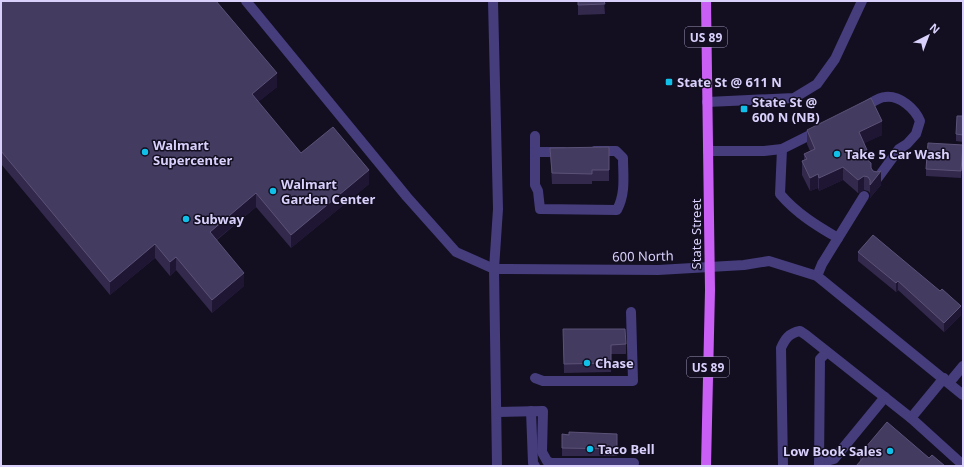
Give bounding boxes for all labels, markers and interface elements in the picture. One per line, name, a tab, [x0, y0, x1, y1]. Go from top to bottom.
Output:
north arrow	[908, 16, 948, 56]
text: N	[927, 20, 943, 37]
road number: US 89	[685, 27, 727, 47]
place label: State St @ 611 N	[677, 73, 782, 91]
marker: State St @ 611 N	[664, 77, 674, 87]
place label: State St @ 600 N (NB)	[752, 93, 820, 126]
marker: State St @ 600 N (NB)	[739, 104, 749, 114]
place label: Walmart Supercenter	[153, 136, 232, 169]
place label: Take 5 Car Wash	[845, 145, 950, 163]
marker: Walmart Supercenter	[140, 147, 150, 157]
marker: Take 5 Car Wash	[832, 149, 842, 159]
place label: Walmart Garden Center	[281, 175, 376, 208]
marker: Walmart Garden Center	[268, 186, 278, 196]
street label: State Street	[687, 198, 705, 269]
place label: Subway	[194, 210, 244, 228]
marker: Subway	[181, 214, 191, 224]
street label: 600 North	[612, 246, 674, 266]
place label: Chase	[595, 354, 634, 372]
road number: US 89	[687, 357, 729, 377]
marker: Chase	[582, 358, 592, 368]
place label: Taco Bell	[598, 440, 655, 458]
place label: Low Book Sales	[783, 442, 882, 460]
marker: Taco Bell	[585, 444, 595, 454]
marker: Low Book Sales	[885, 446, 895, 456]

